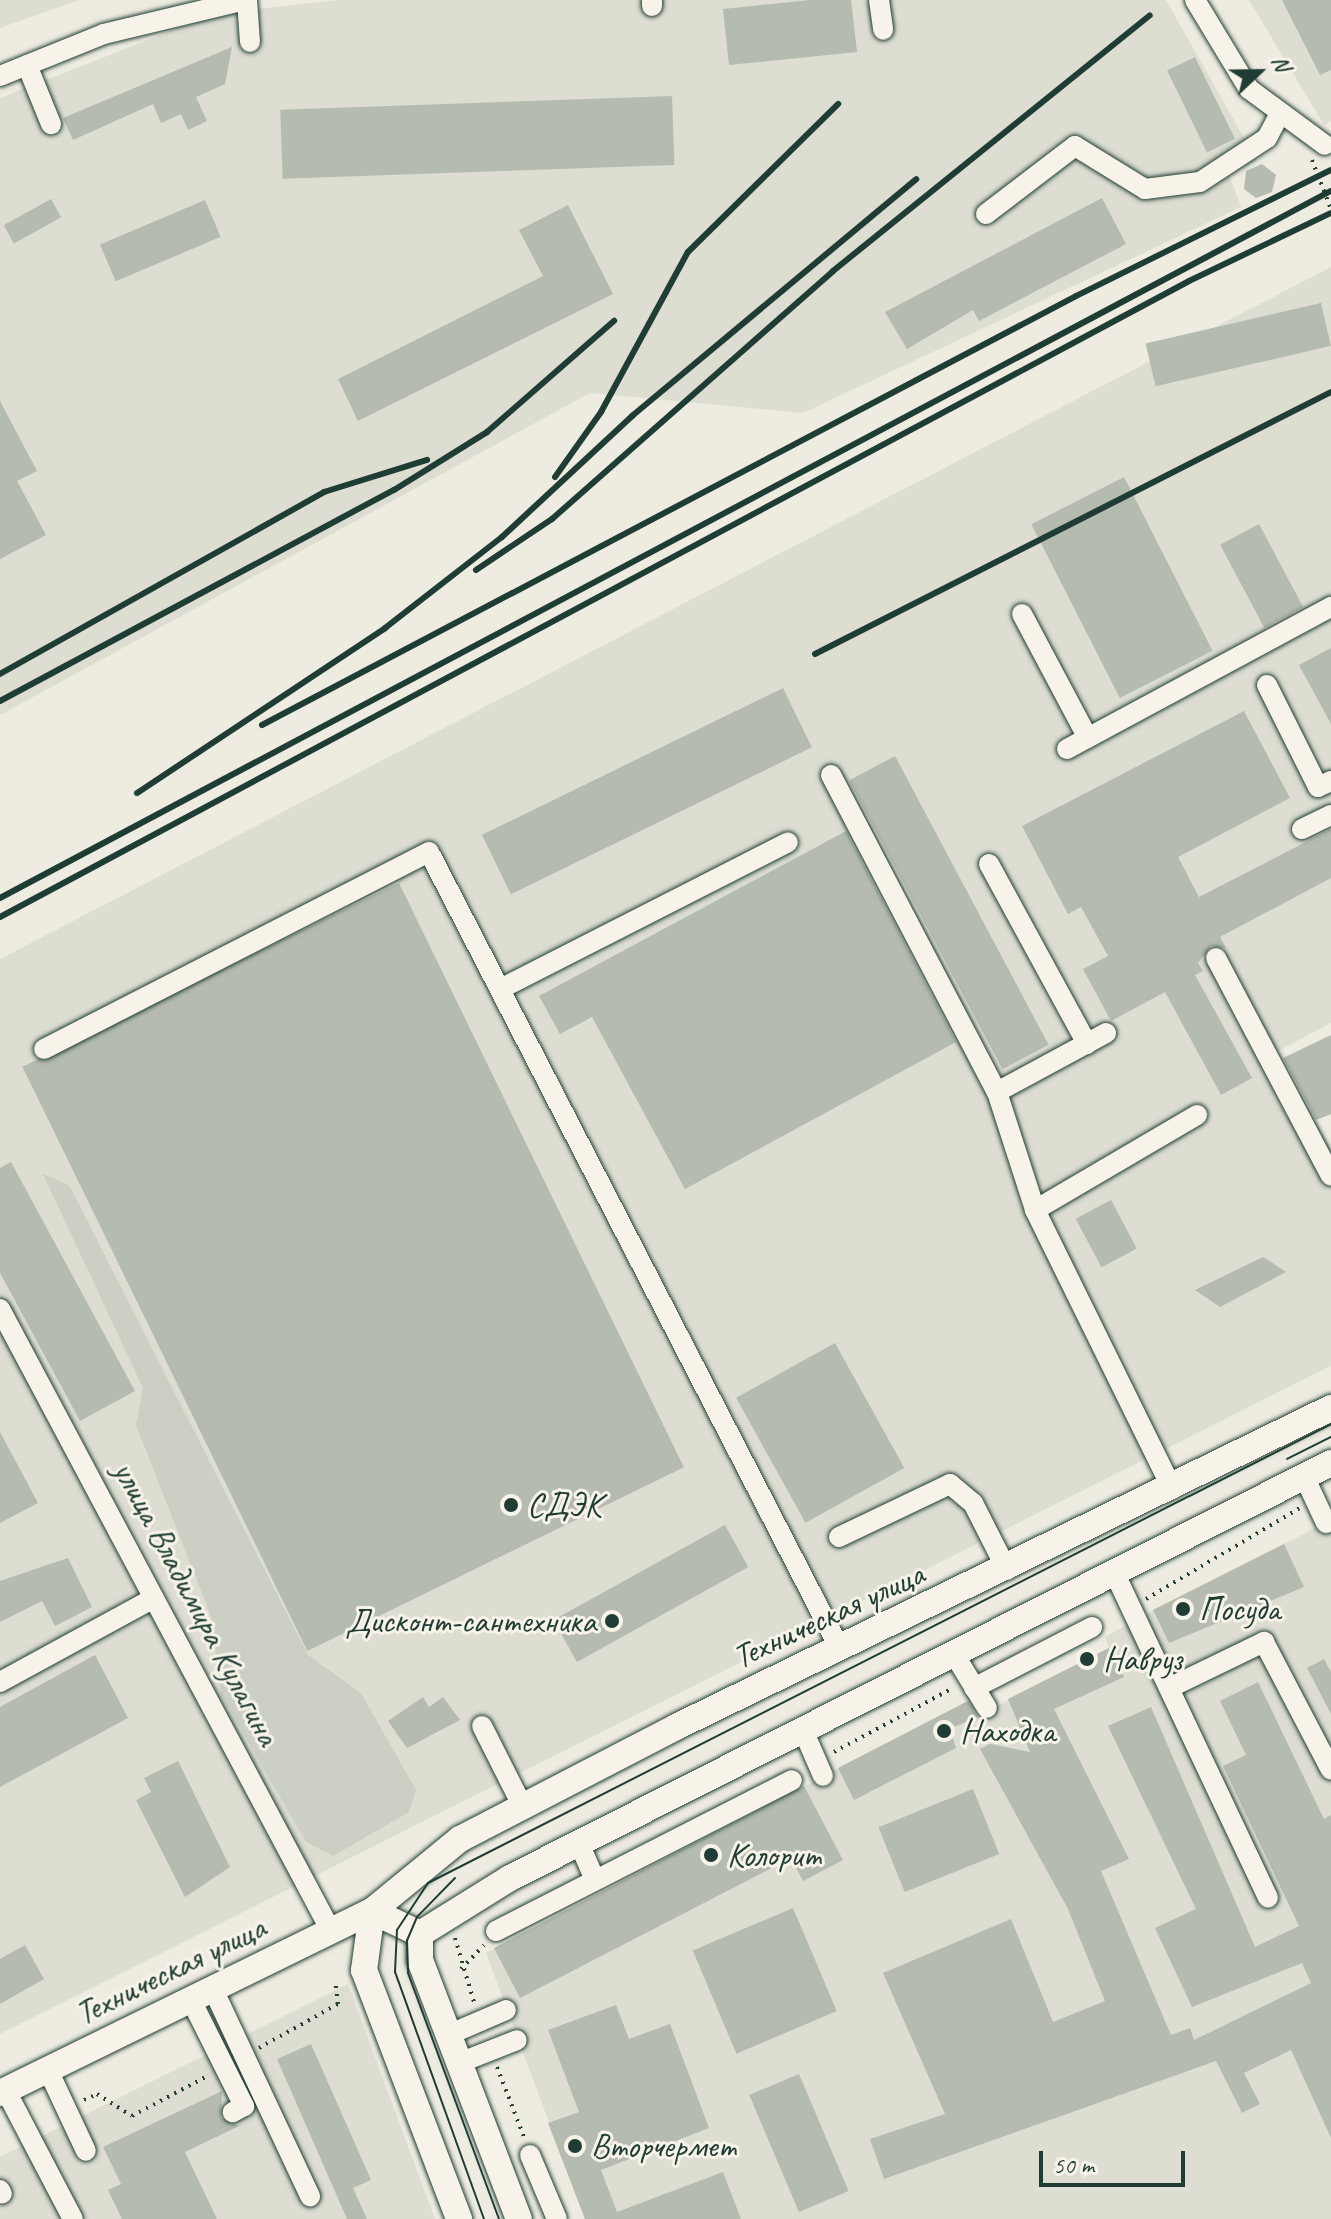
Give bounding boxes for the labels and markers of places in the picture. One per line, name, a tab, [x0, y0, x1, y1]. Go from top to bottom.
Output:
place label: СДЭК	[527, 1485, 601, 1525]
marker: СДЭК	[502, 1496, 520, 1514]
place label: Посуда	[1199, 1589, 1280, 1629]
marker: Посуда	[1174, 1600, 1192, 1618]
place label: Дисконт-сантехника	[345, 1601, 596, 1641]
marker: Дисконт-сантехника	[603, 1612, 621, 1630]
place label: Навруз	[1103, 1639, 1181, 1679]
marker: Навруз	[1078, 1650, 1096, 1668]
place label: Находка	[960, 1711, 1055, 1751]
marker: Находка	[935, 1722, 953, 1740]
place label: Колорит	[727, 1835, 821, 1875]
marker: Колорит	[702, 1846, 720, 1864]
place label: Вторчермет	[591, 2126, 736, 2166]
marker: Вторчермет	[566, 2137, 584, 2155]

